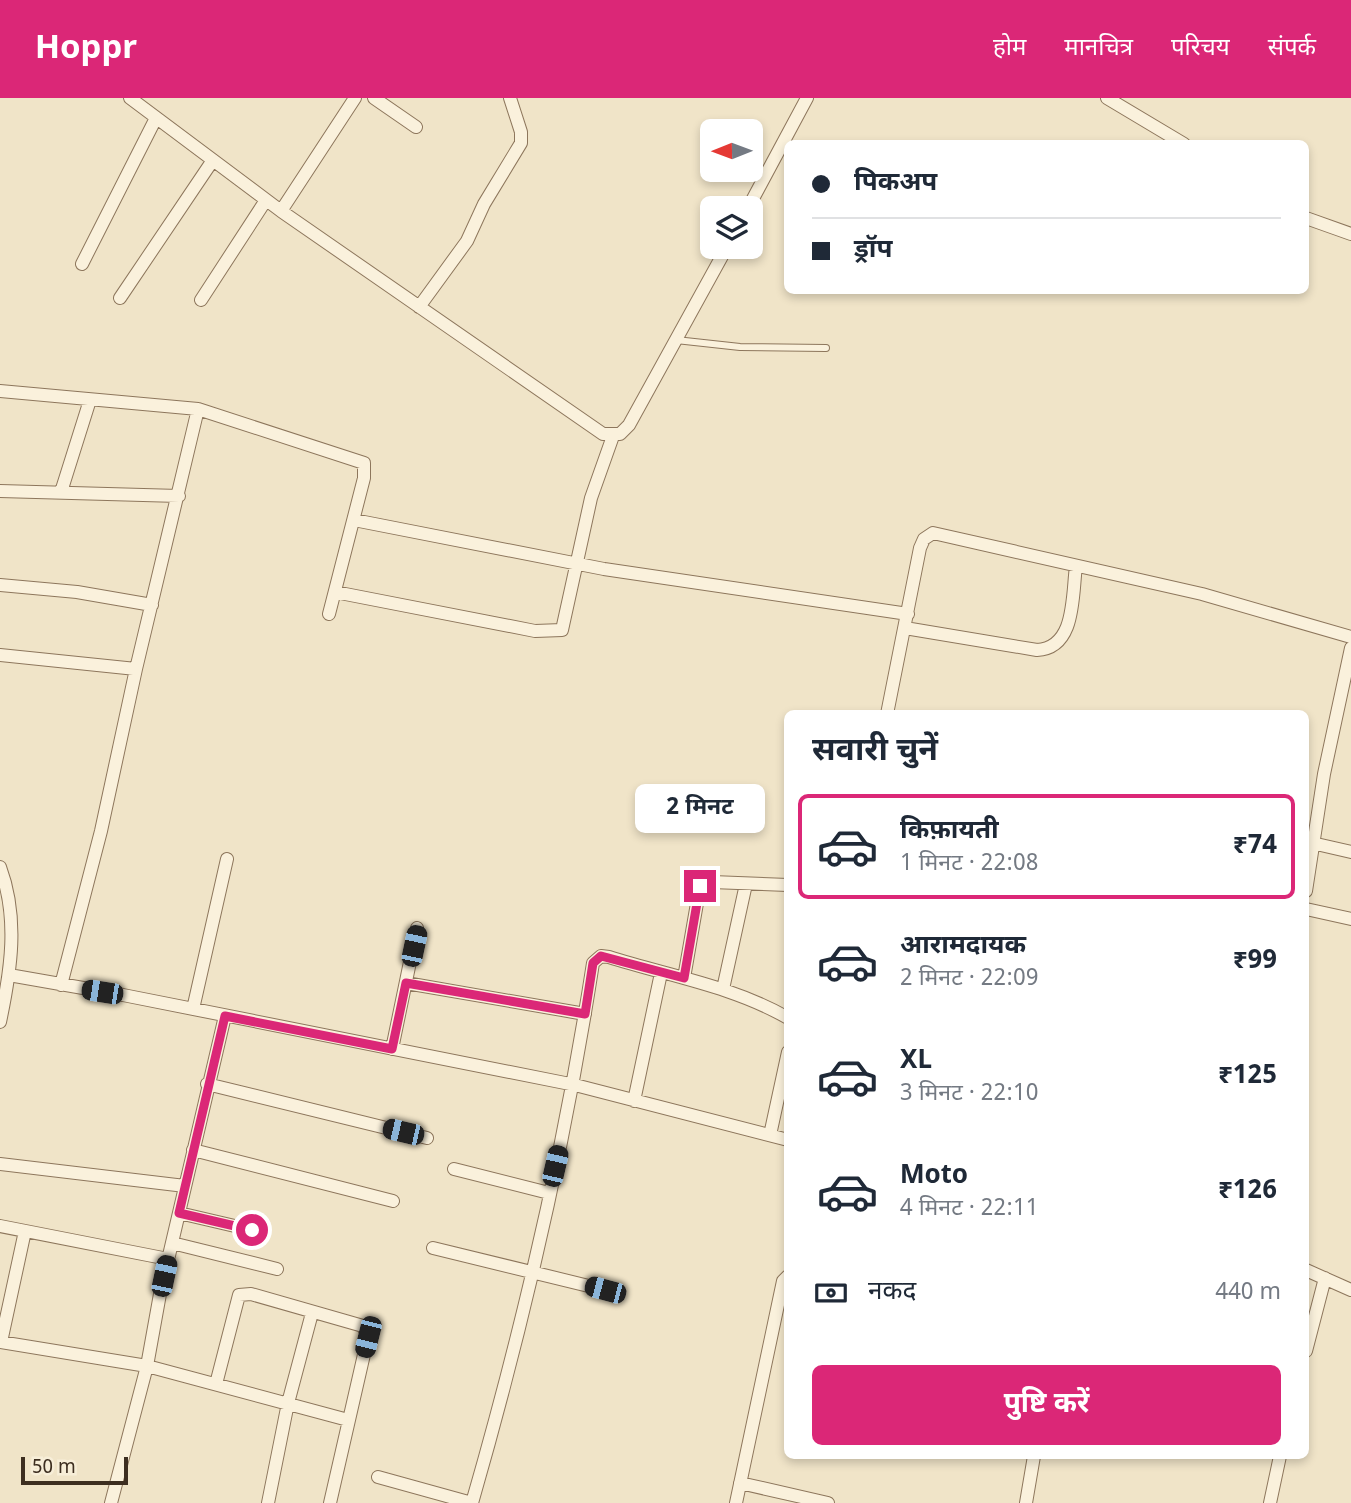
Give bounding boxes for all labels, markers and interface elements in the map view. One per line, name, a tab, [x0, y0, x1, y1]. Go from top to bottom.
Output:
text: Hoppr	[35, 28, 137, 71]
text: होम	[993, 33, 1026, 65]
text: मानचित्र	[1064, 33, 1133, 65]
text: परिचय	[1171, 33, 1230, 65]
text: संपर्क	[1268, 33, 1316, 65]
north arrow	[700, 119, 763, 182]
map controls	[700, 119, 763, 259]
text: पिकअप	[854, 167, 937, 201]
button: layers	[700, 196, 763, 259]
text: ड्रॉप	[854, 234, 892, 268]
text: सवारी चुनें	[812, 731, 938, 773]
callout: 2 मिनट	[635, 784, 765, 834]
text: 2 मिनट	[666, 793, 734, 823]
icon: car	[816, 815, 879, 878]
text: किफ़ायती	[900, 815, 999, 849]
text: ₹74	[1233, 830, 1277, 864]
text: 1 मिनट · 22:08	[900, 849, 1038, 879]
route end	[684, 870, 716, 902]
car	[400, 923, 429, 969]
icon: car	[816, 930, 879, 993]
text: आरामदायक	[900, 930, 1026, 964]
text: ₹99	[1233, 945, 1277, 979]
text: 2 मिनट · 22:09	[900, 964, 1038, 994]
car	[80, 978, 125, 1006]
icon: car	[816, 1045, 879, 1108]
text: XL	[900, 1045, 932, 1079]
text: ₹125	[1218, 1060, 1277, 1094]
text: 3 मिनट · 22:10	[900, 1079, 1038, 1109]
car	[381, 1117, 426, 1147]
car	[541, 1143, 570, 1189]
icon: car	[816, 1160, 879, 1223]
text: Moto	[900, 1160, 968, 1194]
text: ₹126	[1218, 1175, 1277, 1209]
text: 4 मिनट · 22:11	[900, 1194, 1038, 1224]
route start	[236, 1214, 268, 1246]
car	[150, 1253, 179, 1299]
car	[582, 1274, 629, 1306]
icon: cash	[812, 1274, 850, 1312]
text: नकद	[868, 1276, 916, 1310]
text: 440 m	[1215, 1278, 1281, 1308]
car	[353, 1314, 384, 1360]
button: पुष्टि करें	[812, 1365, 1281, 1445]
scale bar	[21, 1454, 128, 1486]
text: 50 m	[32, 1456, 76, 1481]

